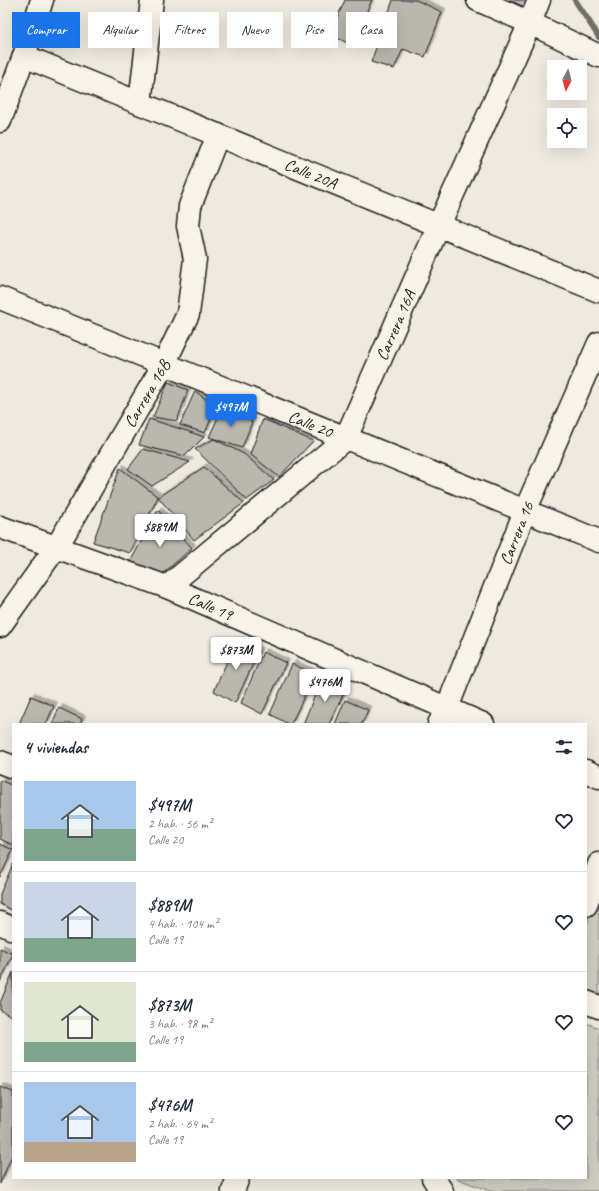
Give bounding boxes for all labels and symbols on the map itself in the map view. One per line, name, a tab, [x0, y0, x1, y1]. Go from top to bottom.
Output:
north arrow	[547, 60, 587, 100]
street label: Calle 20A	[281, 154, 341, 194]
street label: Carrera 16A	[371, 286, 421, 364]
street label: Carrera 16B	[119, 355, 176, 431]
pin: $497M	[203, 394, 259, 428]
street label: Calle 20	[285, 406, 337, 443]
street label: Carrera 16	[495, 497, 539, 568]
pin: $889M	[132, 514, 188, 548]
street label: Calle 19	[185, 588, 237, 626]
pin: $873M	[208, 637, 264, 671]
pin: $476M	[297, 669, 353, 703]

